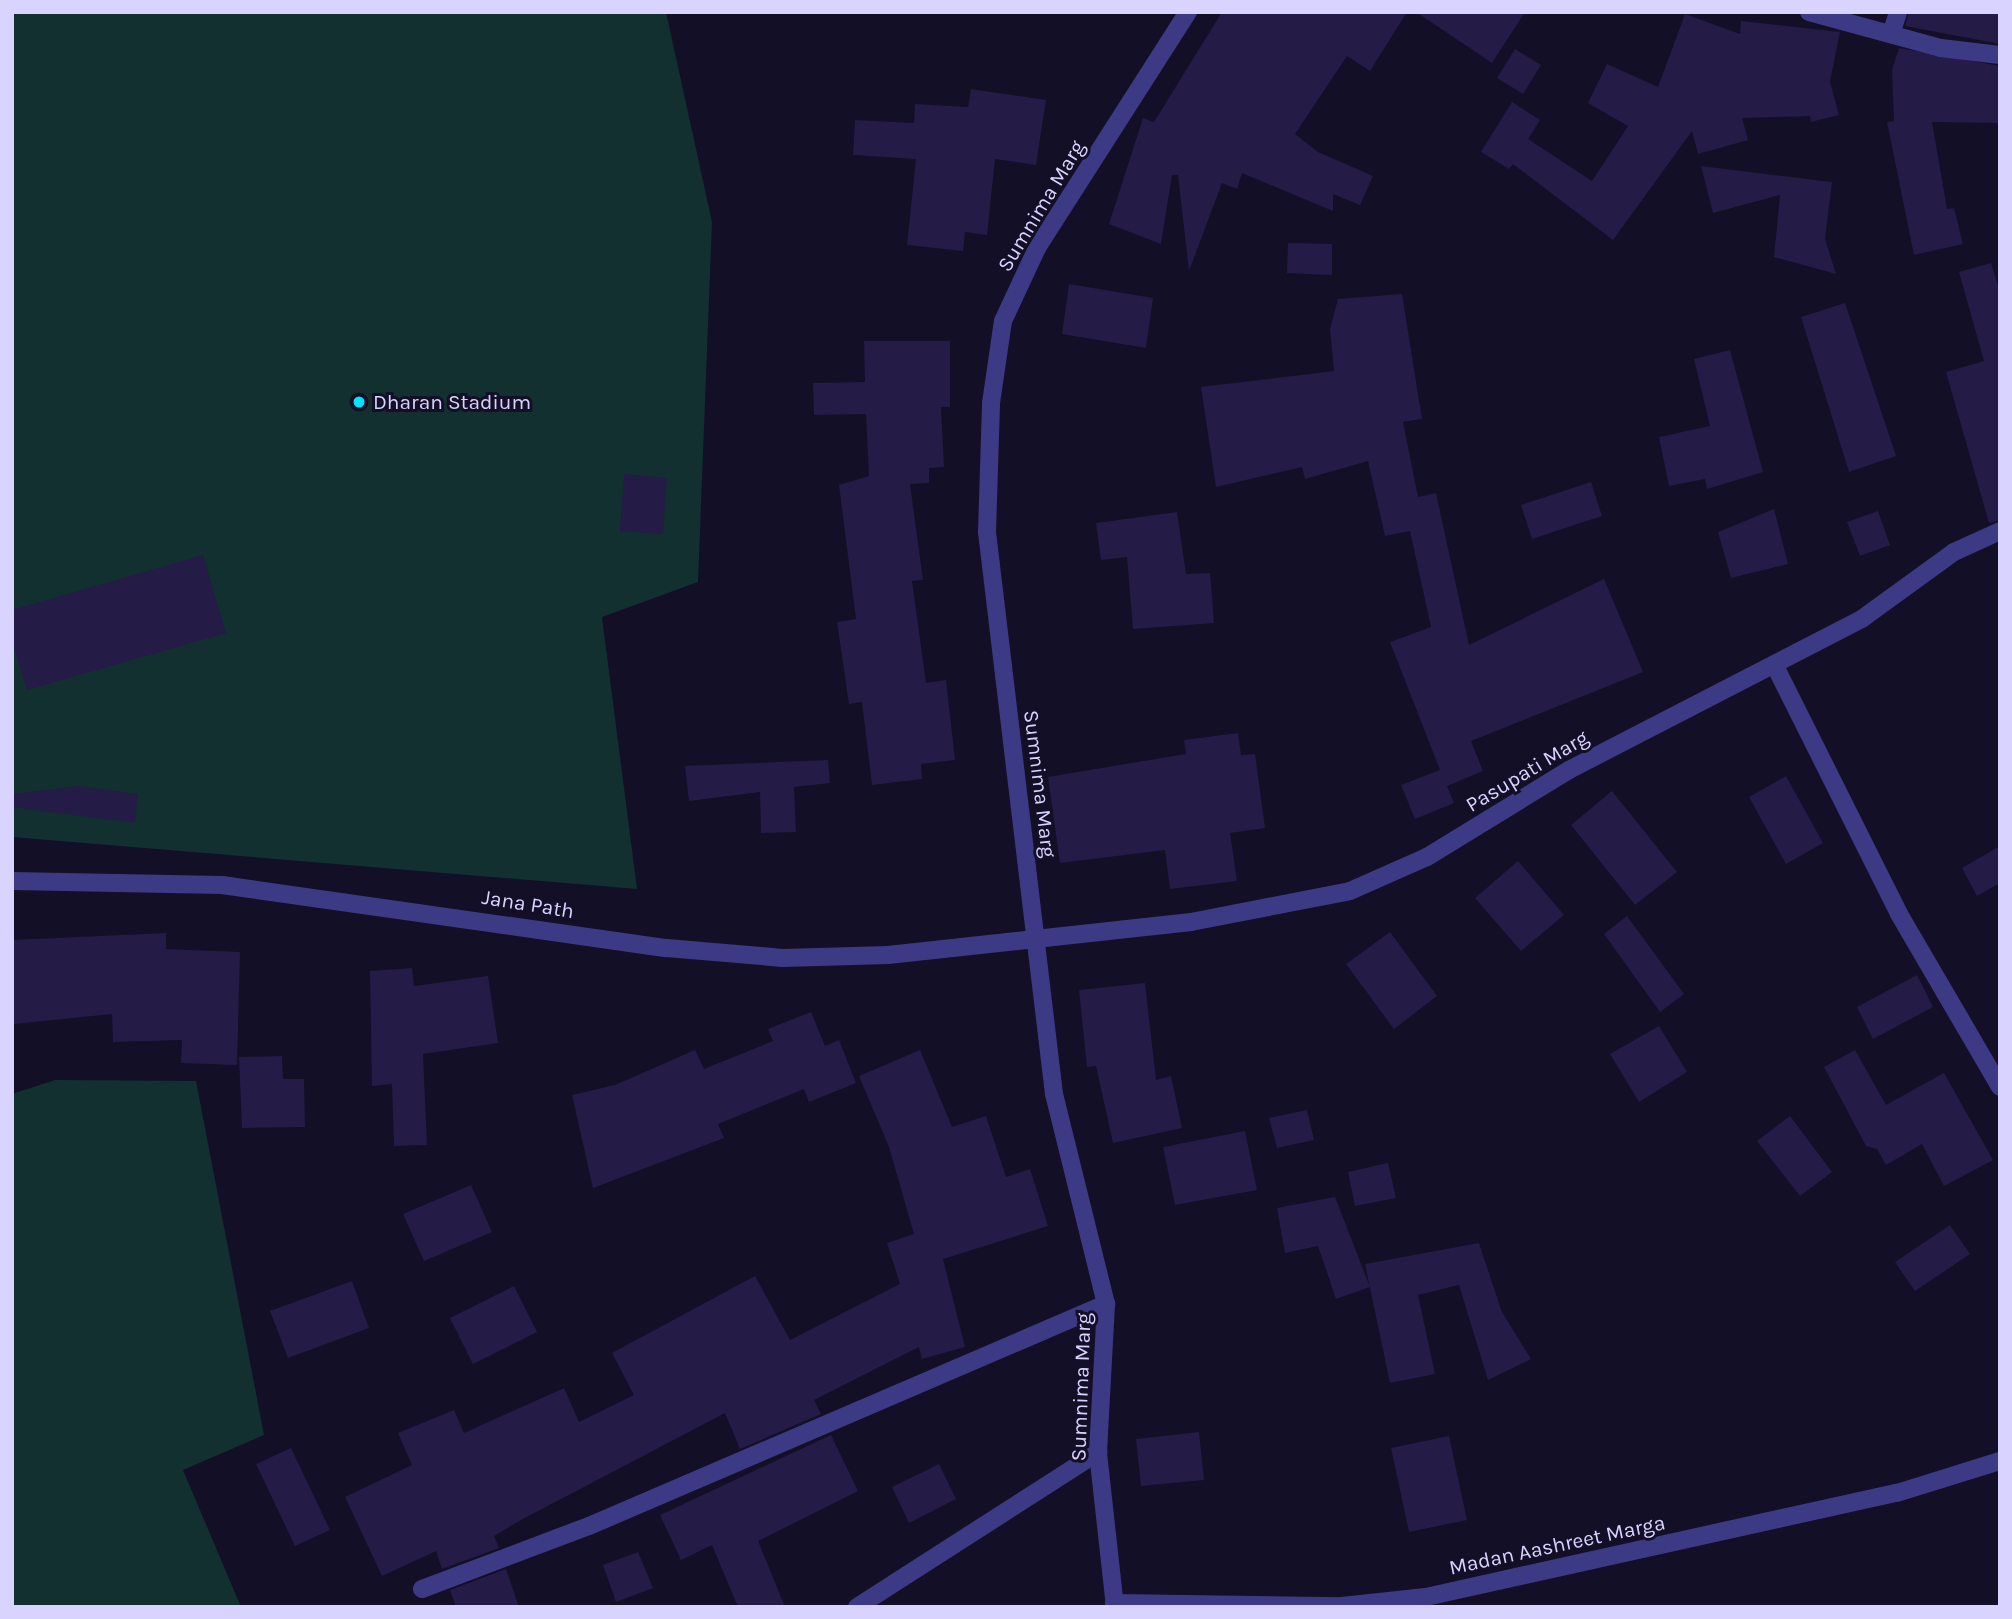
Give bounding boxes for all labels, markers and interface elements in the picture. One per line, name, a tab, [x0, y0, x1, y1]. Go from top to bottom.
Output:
street label: Sumnima Marg	[992, 136, 1090, 276]
place label: Dharan Stadium	[373, 389, 531, 415]
marker: Dharan Stadium	[351, 394, 367, 410]
street label: Sumnima Marg	[1018, 709, 1062, 859]
street label: Pasupati Marg	[1461, 725, 1593, 817]
street label: Jana Path	[480, 884, 576, 924]
street label: Sumnima Marg	[1066, 1312, 1096, 1462]
street label: Madan Aashreet Marga	[1447, 1510, 1667, 1580]

